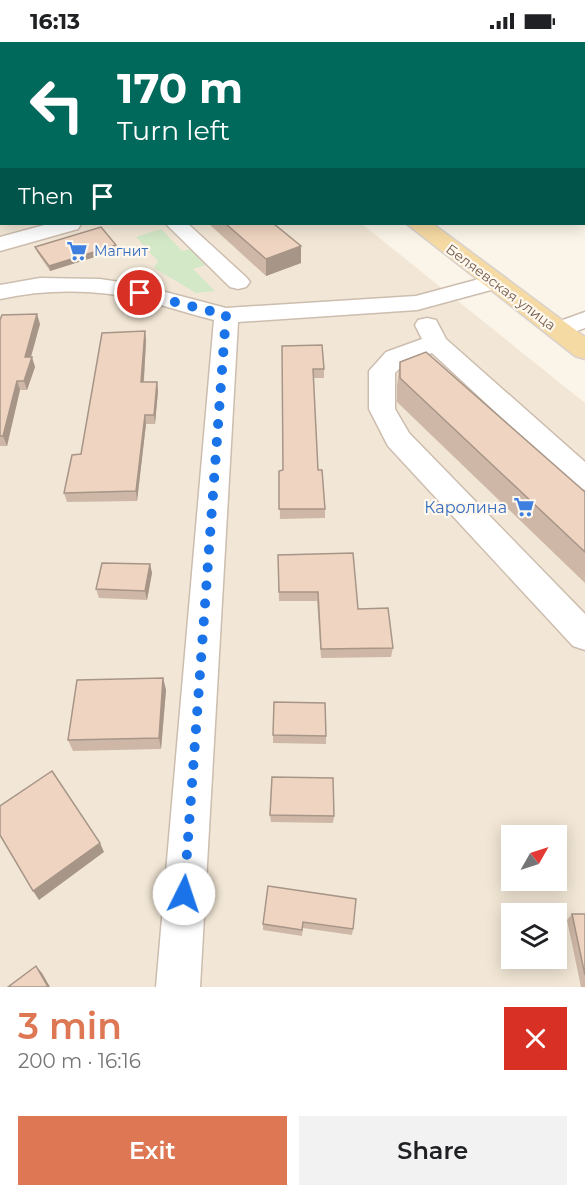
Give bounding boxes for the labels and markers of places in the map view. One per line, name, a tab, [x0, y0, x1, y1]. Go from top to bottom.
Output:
supermarket icon: Магнит	[65, 239, 89, 263]
place label: Магнит	[94, 242, 148, 260]
pin	[114, 267, 165, 318]
supermarket icon: Каролина	[512, 495, 536, 519]
place label: Каролина	[424, 498, 507, 517]

